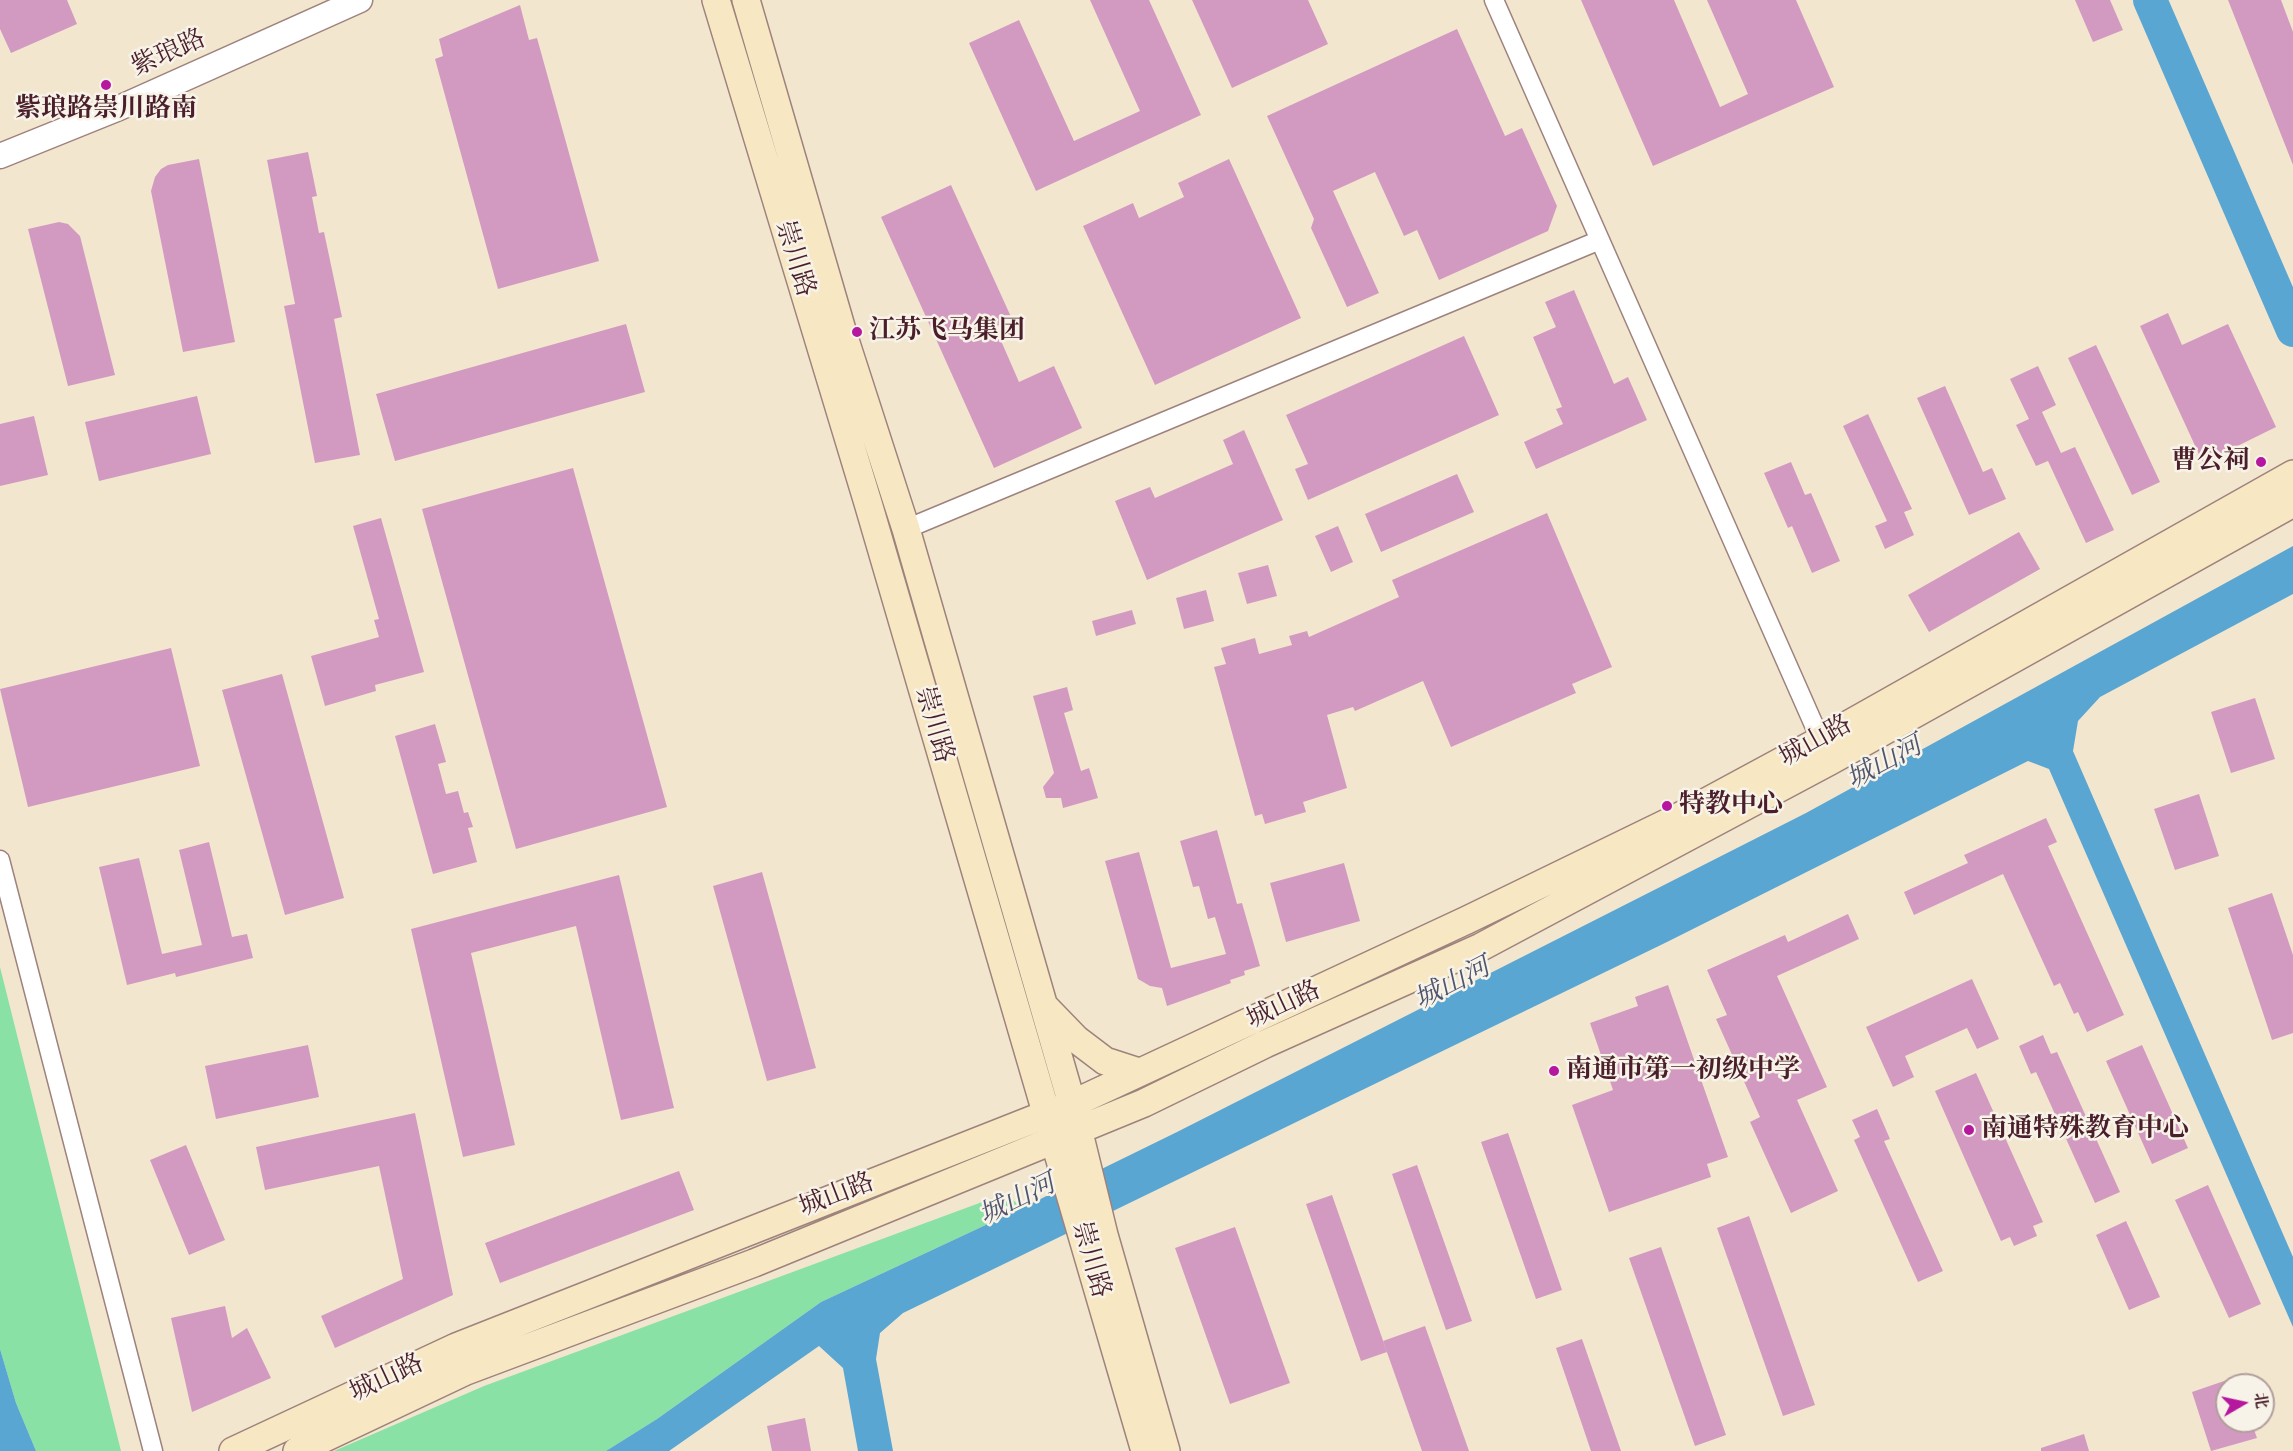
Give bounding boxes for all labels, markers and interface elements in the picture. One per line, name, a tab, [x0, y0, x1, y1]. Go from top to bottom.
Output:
street label: 紫琅路	[127, 24, 211, 84]
marker: 紫琅路崇川路南	[99, 78, 113, 92]
place label: 紫琅路崇川路南	[15, 94, 197, 126]
street label: 崇川路	[768, 217, 820, 301]
place label: 江苏飞马集团	[869, 316, 1025, 348]
marker: 江苏飞马集团	[850, 325, 864, 339]
place label: 曹公祠	[2171, 446, 2249, 478]
marker: 曹公祠	[2254, 455, 2268, 469]
street label: 崇川路	[907, 683, 959, 767]
street label: 城山路	[1774, 709, 1858, 775]
water label: 城山河	[1842, 731, 1928, 797]
place label: 特教中心	[1679, 790, 1783, 822]
marker: 特教中心	[1660, 799, 1674, 813]
water label: 城山河	[1410, 952, 1496, 1018]
street label: 城山路	[1242, 975, 1326, 1037]
place label: 南通市第一初级中学	[1566, 1055, 1800, 1087]
marker: 南通市第一初级中学	[1547, 1064, 1561, 1078]
place label: 南通特殊教育中心	[1981, 1114, 2189, 1146]
marker: 南通特殊教育中心	[1962, 1123, 1976, 1137]
street label: 城山路	[795, 1167, 879, 1225]
water label: 城山河	[974, 1169, 1062, 1233]
street label: 崇川路	[1064, 1218, 1116, 1302]
street label: 城山路	[345, 1348, 429, 1410]
north arrow	[2215, 1373, 2275, 1433]
text: 北	[2249, 1391, 2273, 1410]

